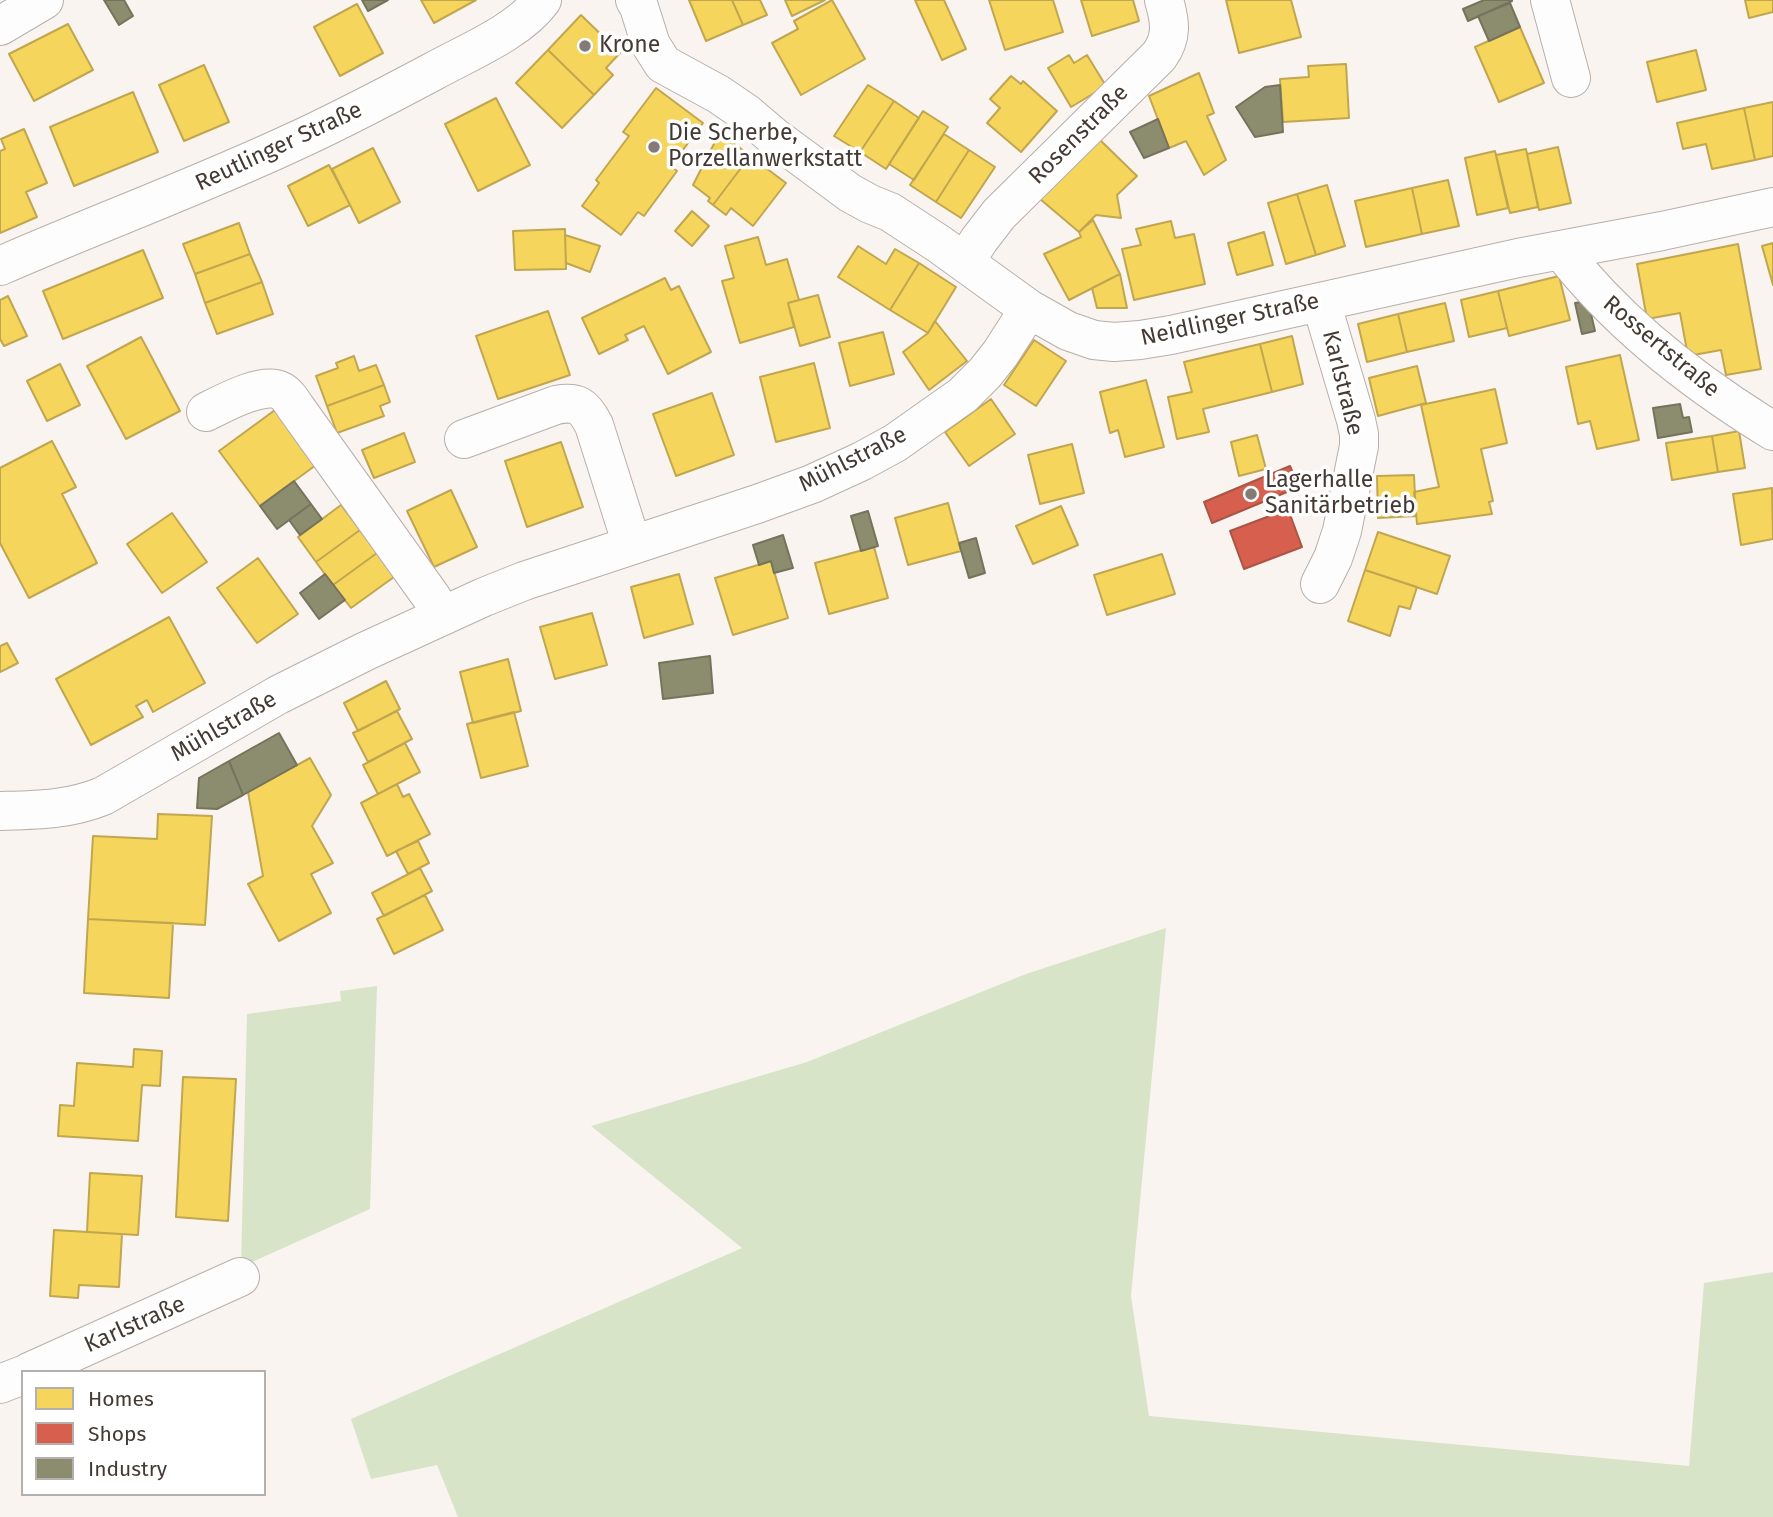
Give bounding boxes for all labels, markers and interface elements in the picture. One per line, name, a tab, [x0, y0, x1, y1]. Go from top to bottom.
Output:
place label: Krone	[599, 32, 660, 60]
marker: Krone	[577, 38, 593, 54]
street label: Rosenstraße	[1023, 79, 1135, 191]
street label: Reutlinger Straße	[191, 96, 367, 198]
place label: Die Scherbe, Porzellanwerkstatt	[668, 120, 862, 174]
marker: Die Scherbe, Porzellanwerkstatt	[646, 139, 662, 155]
street label: Neidlinger Straße	[1138, 288, 1322, 352]
street label: Rossertstraße	[1597, 290, 1725, 404]
street label: Karlstraße	[1316, 328, 1368, 438]
street label: Mühlstraße	[794, 421, 912, 499]
place label: Lagerhalle Sanitärbetrieb	[1265, 467, 1416, 521]
marker: Lagerhalle Sanitärbetrieb	[1243, 486, 1259, 502]
street label: Mühlstraße	[166, 686, 282, 768]
street label: Karlstraße	[80, 1291, 190, 1359]
legend	[21, 1370, 266, 1496]
text: Homes	[88, 1386, 154, 1412]
text: Shops	[88, 1421, 146, 1447]
text: Industry	[88, 1456, 167, 1482]

